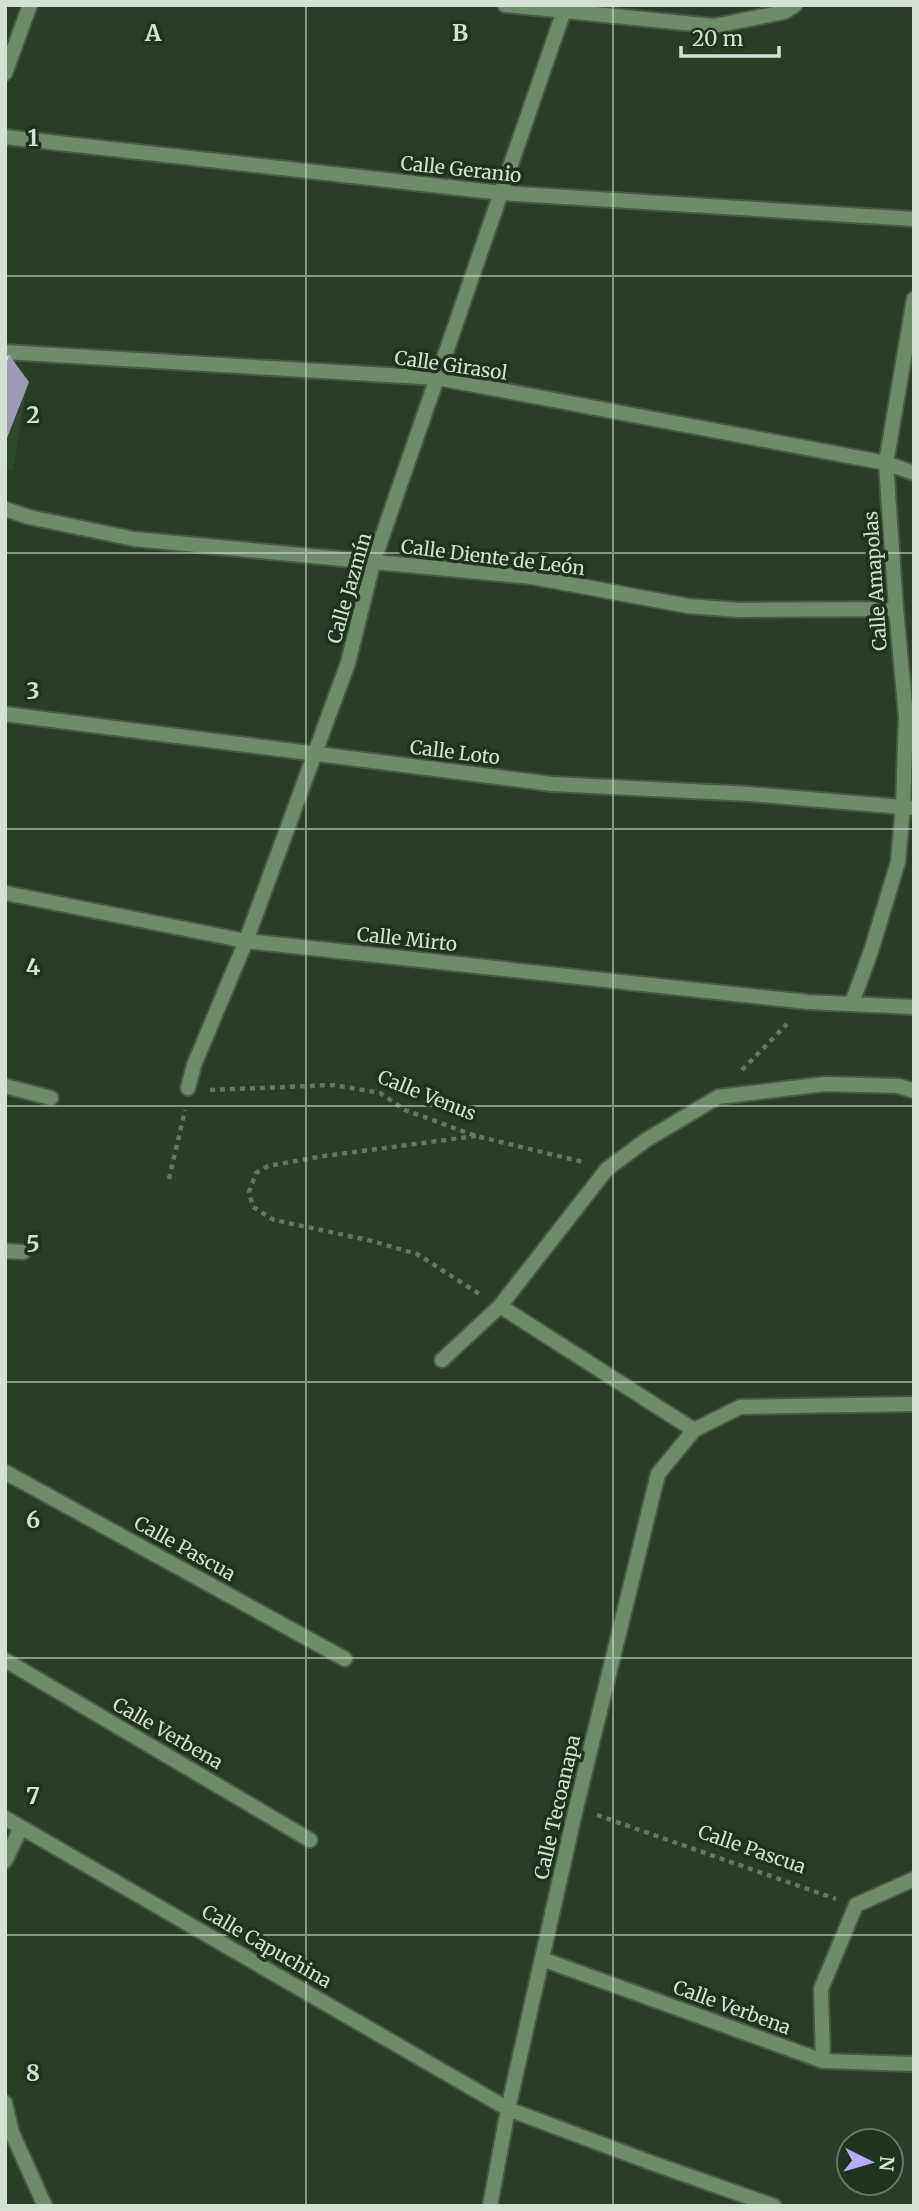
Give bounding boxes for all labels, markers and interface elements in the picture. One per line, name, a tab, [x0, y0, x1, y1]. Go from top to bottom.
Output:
scale bar	[681, 14, 779, 58]
text: A	[144, 18, 162, 47]
text: B	[452, 18, 468, 47]
text: 20 m	[692, 25, 744, 52]
text: 1	[28, 123, 39, 152]
street label: Calle Geranio	[399, 151, 523, 187]
street label: Calle Girasol	[393, 345, 509, 385]
text: 2	[26, 400, 40, 429]
street label: Calle Amapolas	[858, 510, 892, 652]
street label: Calle Jazmín	[322, 530, 376, 646]
street label: Calle Diente de León	[400, 534, 587, 580]
text: 3	[26, 676, 40, 705]
street label: Calle Loto	[409, 735, 501, 769]
street label: Calle Mirto	[356, 922, 458, 956]
text: 4	[26, 952, 41, 981]
street label: Calle Venus	[374, 1064, 480, 1126]
text: 5	[26, 1229, 40, 1258]
text: 6	[26, 1505, 40, 1534]
street label: Calle Pascua	[130, 1510, 240, 1586]
street label: Calle Verbena	[109, 1692, 227, 1774]
street label: Calle Tecoanapa	[529, 1732, 585, 1882]
text: 7	[26, 1781, 40, 1810]
street label: Calle Pascua	[695, 1819, 809, 1879]
street label: Calle Capuchina	[198, 1899, 336, 1993]
street label: Calle Verbena	[670, 1975, 794, 2039]
text: 8	[26, 2058, 40, 2087]
north arrow	[835, 2127, 905, 2197]
text: N	[874, 2155, 900, 2172]

